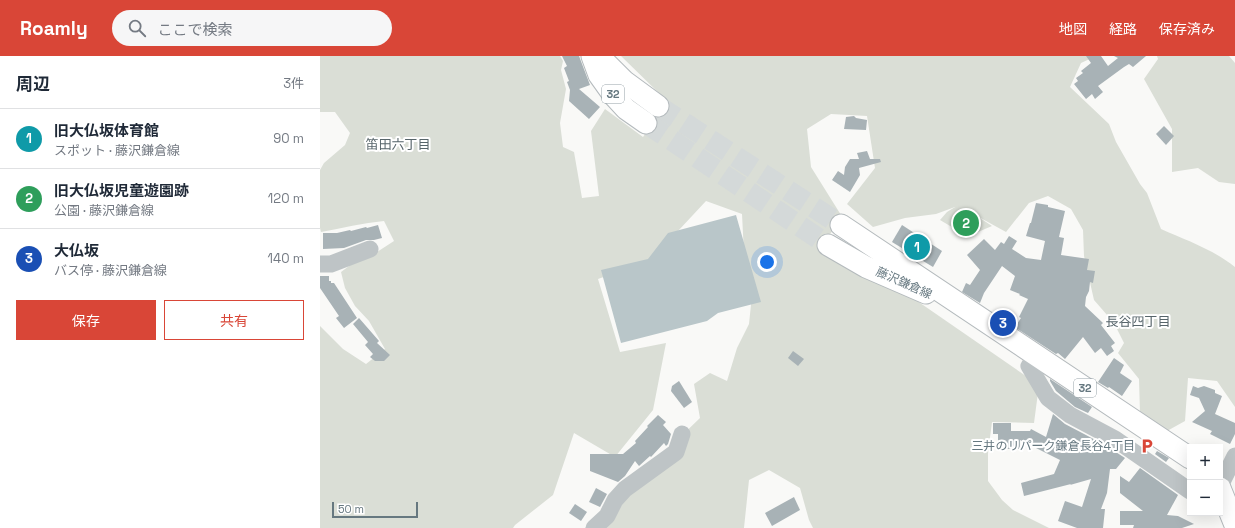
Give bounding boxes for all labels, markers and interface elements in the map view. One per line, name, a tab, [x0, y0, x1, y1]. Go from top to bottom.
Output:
search box	[112, 10, 392, 46]
text: Roamly	[20, 16, 88, 41]
icon: search	[126, 17, 148, 39]
text: ここで検索	[158, 20, 233, 39]
text: 地図	[1059, 20, 1087, 38]
text: 経路	[1109, 20, 1137, 38]
text: 保存済み	[1159, 20, 1215, 38]
text: 周辺	[16, 73, 50, 95]
text: 3件	[283, 75, 304, 92]
road number: 32	[602, 85, 624, 103]
text: 旧大仏坂体育館	[54, 121, 159, 140]
text: 1	[26, 130, 32, 147]
text: 90 m	[273, 130, 304, 147]
district label: 笛田六丁目	[365, 136, 431, 153]
text: スポット · 藤沢鎌倉線	[54, 142, 180, 159]
text: 旧大仏坂児童遊園跡	[54, 181, 189, 200]
text: 2	[25, 190, 33, 207]
text: 120 m	[268, 190, 304, 207]
text: 公園 · 藤沢鎌倉線	[54, 202, 154, 219]
pin: 2	[953, 208, 979, 238]
pin: 1	[904, 232, 930, 262]
text: 大仏坂	[54, 241, 99, 260]
text: 3	[25, 250, 33, 267]
text: 140 m	[268, 250, 304, 267]
your location	[757, 252, 777, 272]
text: バス停 · 藤沢鎌倉線	[54, 262, 167, 279]
street label: 藤沢鎌倉線	[873, 263, 935, 303]
button: 保存	[16, 300, 156, 340]
button: 共有	[164, 300, 304, 340]
pin: 3	[990, 308, 1016, 338]
district label: 長谷四丁目	[1105, 313, 1171, 330]
road number: 32	[1074, 379, 1096, 397]
parking icon: 三井のリパーク鎌倉長谷4丁目	[1138, 437, 1156, 455]
place label: 三井のリパーク鎌倉長谷4丁目	[971, 438, 1135, 454]
map controls	[1187, 444, 1223, 516]
button: +	[1187, 444, 1223, 480]
button: −	[1187, 480, 1223, 516]
scale bar	[332, 500, 418, 519]
text: 50 m	[338, 502, 364, 516]

